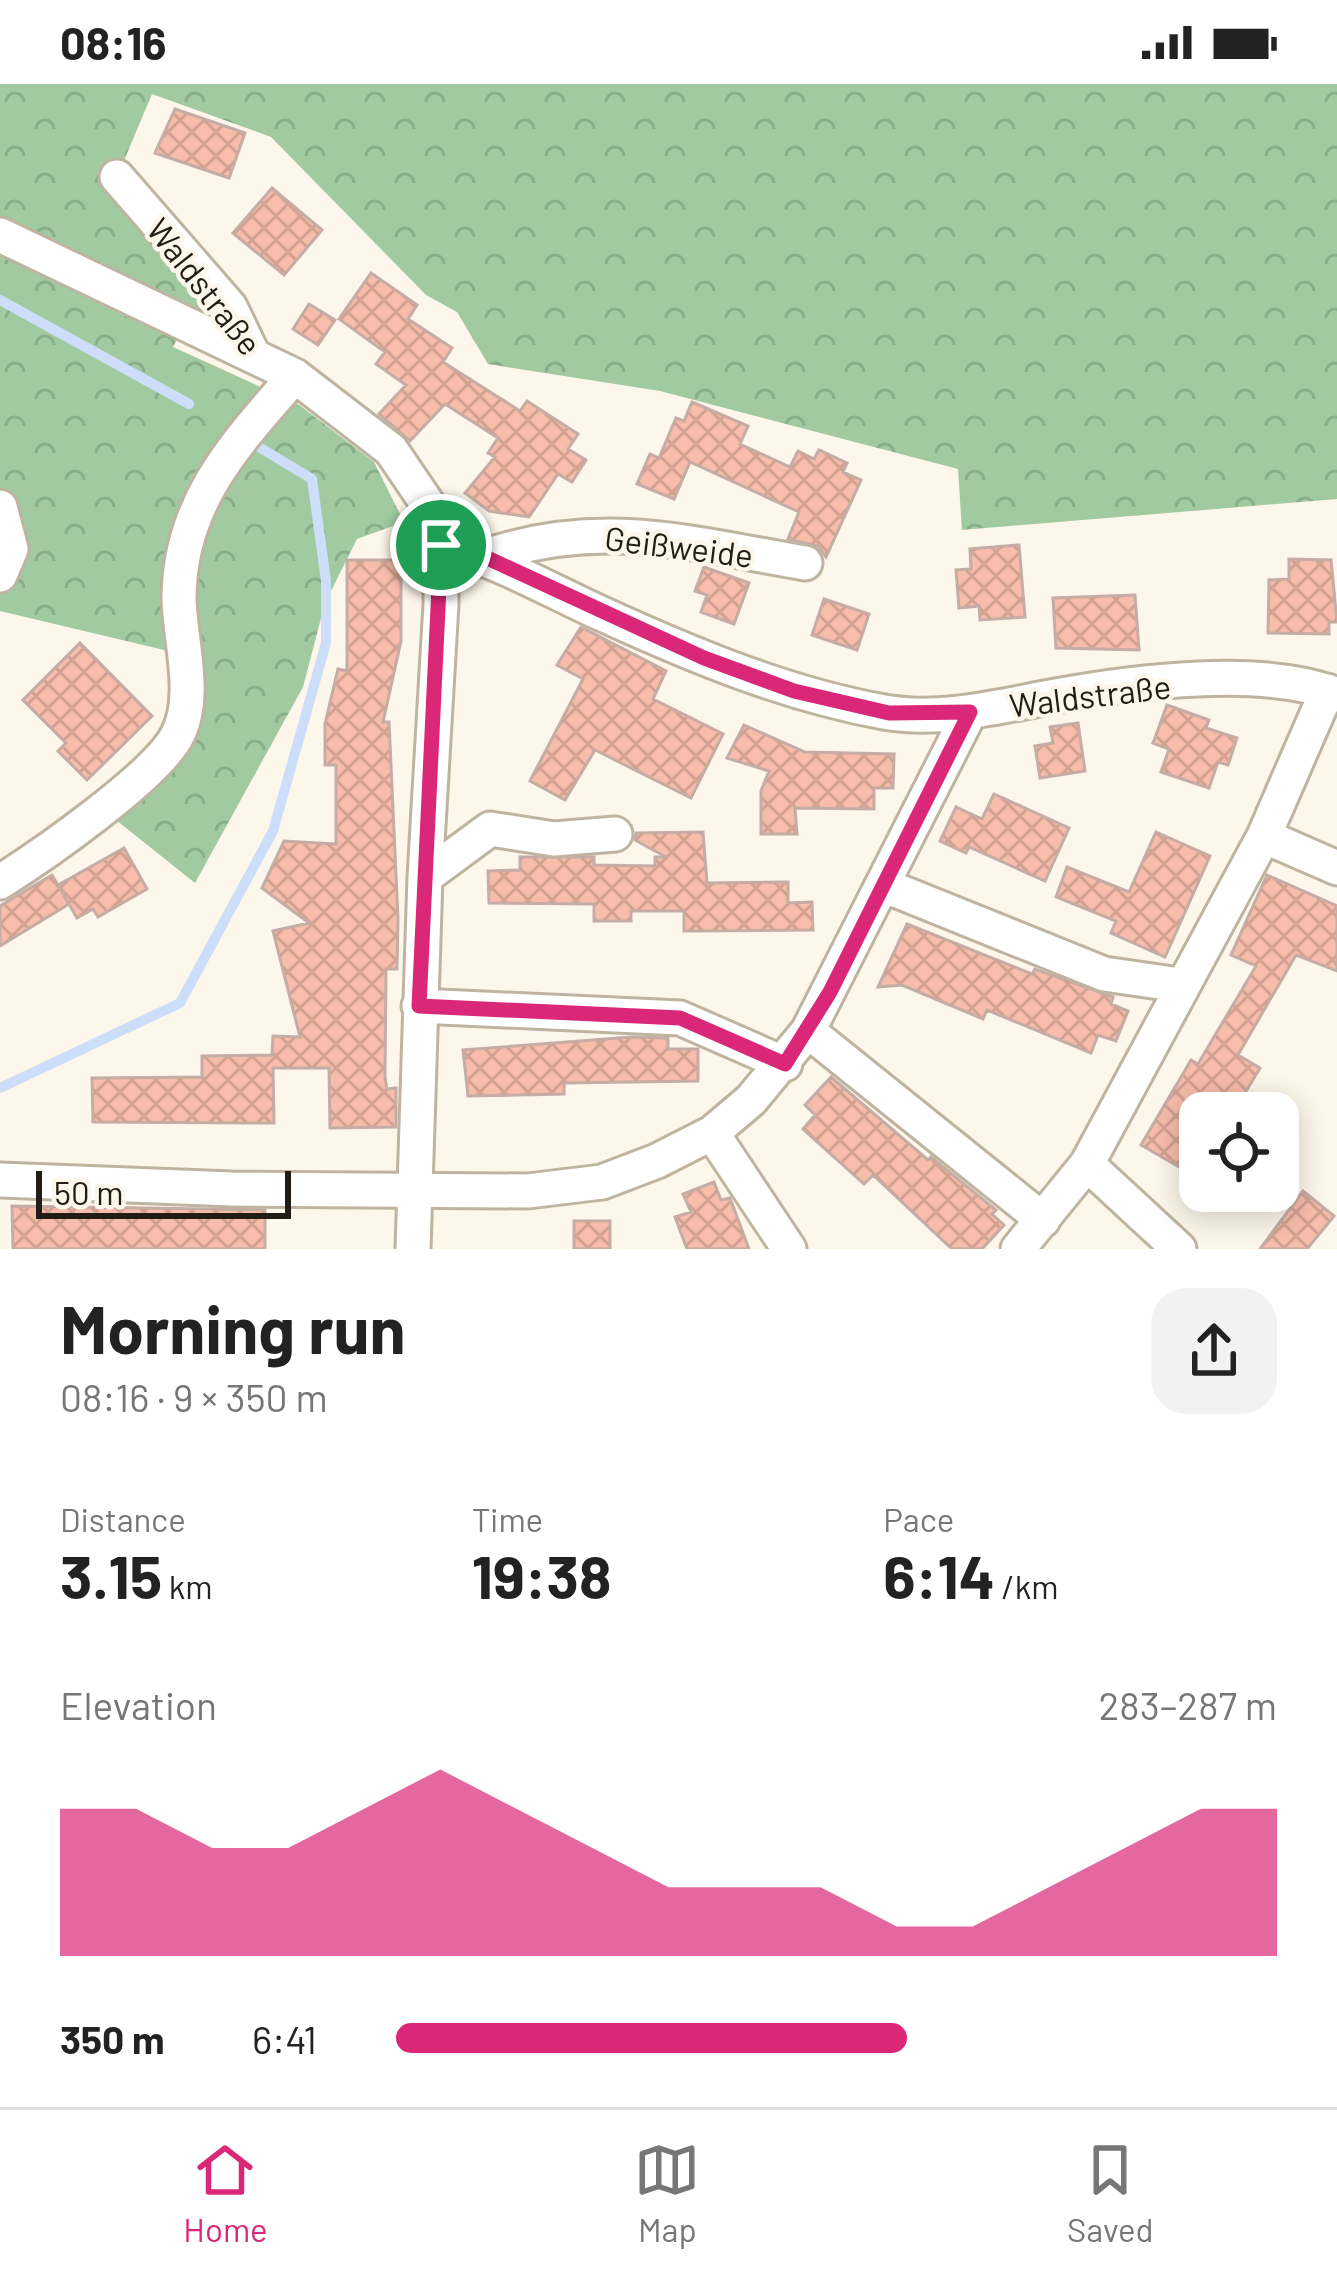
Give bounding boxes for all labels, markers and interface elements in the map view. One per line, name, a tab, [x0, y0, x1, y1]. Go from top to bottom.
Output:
text: 08:16	[60, 15, 166, 69]
street label: Waldstraße	[139, 210, 271, 362]
pin	[390, 494, 492, 596]
icon: arrive	[408, 512, 474, 578]
street label: Geißweide	[603, 517, 755, 575]
street label: Waldstraße	[1007, 665, 1173, 725]
map controls	[1179, 1092, 1299, 1212]
button: locate	[1179, 1092, 1299, 1212]
scale bar	[36, 1165, 291, 1218]
text: 50 m	[54, 1172, 124, 1212]
text: Morning run	[60, 1288, 406, 1367]
button: share	[1151, 1288, 1277, 1414]
text: 08:16 · 9 × 350 m	[60, 1373, 328, 1420]
text: Distance	[60, 1499, 186, 1539]
text: Time	[472, 1499, 543, 1539]
text: Pace	[883, 1499, 954, 1539]
text: 3.15	[60, 1539, 162, 1611]
text: 19:38	[472, 1539, 611, 1611]
text: 6:14	[883, 1539, 995, 1611]
text: km	[162, 1566, 213, 1606]
text: /km	[995, 1566, 1059, 1606]
text: Elevation	[60, 1681, 217, 1728]
text: 283–287 m	[1098, 1681, 1277, 1728]
text: 350 m	[60, 2015, 165, 2062]
text: 6:41	[252, 2015, 317, 2062]
tab: Home	[183, 2137, 268, 2249]
tab: Map	[634, 2137, 700, 2249]
tab: Saved	[1067, 2137, 1154, 2249]

